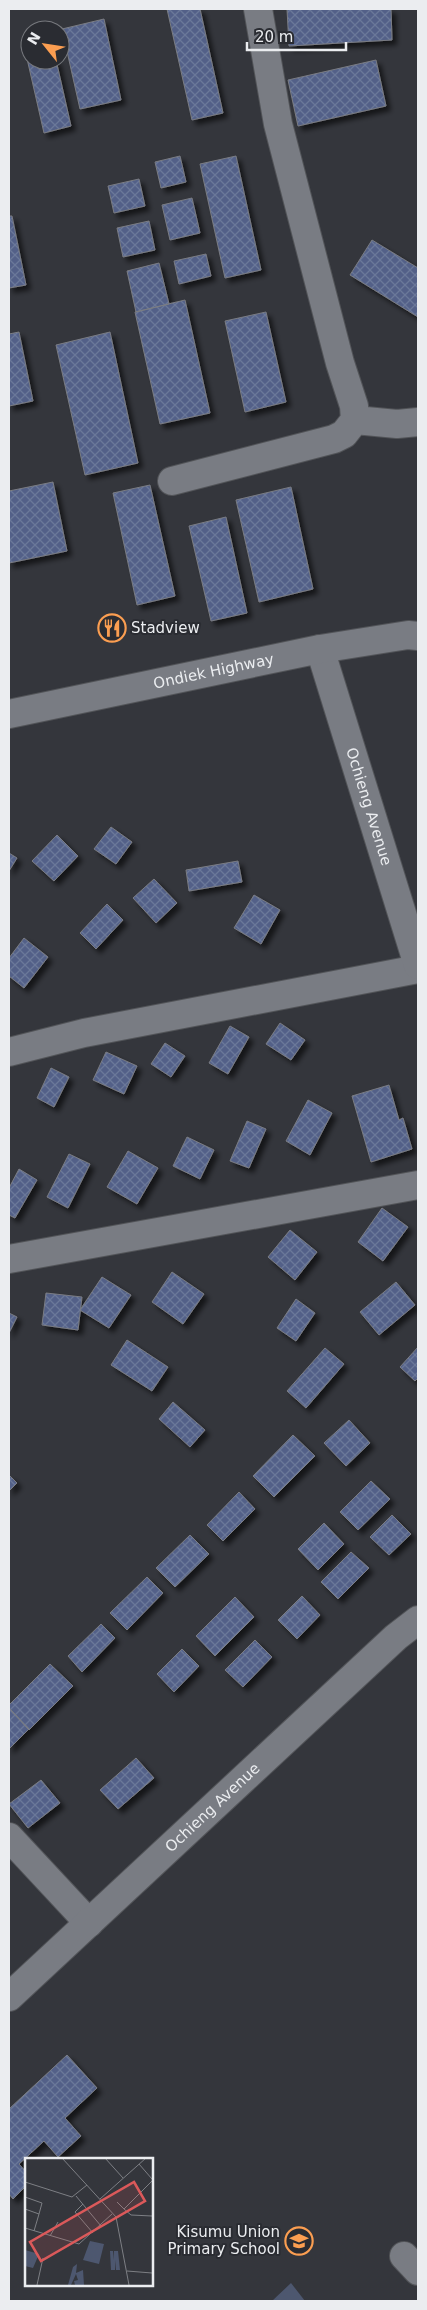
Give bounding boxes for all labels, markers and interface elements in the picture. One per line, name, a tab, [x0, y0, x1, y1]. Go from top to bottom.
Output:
north arrow	[20, 20, 70, 70]
scale bar	[247, 20, 346, 52]
text: 20 m	[255, 28, 293, 46]
text: N	[24, 29, 44, 48]
restaurant icon: Stadview	[97, 613, 127, 643]
place label: Stadview	[131, 619, 200, 637]
street label: Ondiek Highway	[152, 650, 276, 693]
street label: Ochieng Avenue	[342, 745, 396, 868]
street label: Ochieng Avenue	[162, 1759, 264, 1856]
inset map	[25, 2158, 152, 2285]
place label: Kisumu Union Primary School	[167, 2223, 280, 2258]
school or university icon: Kisumu Union Primary School	[284, 2226, 314, 2256]

